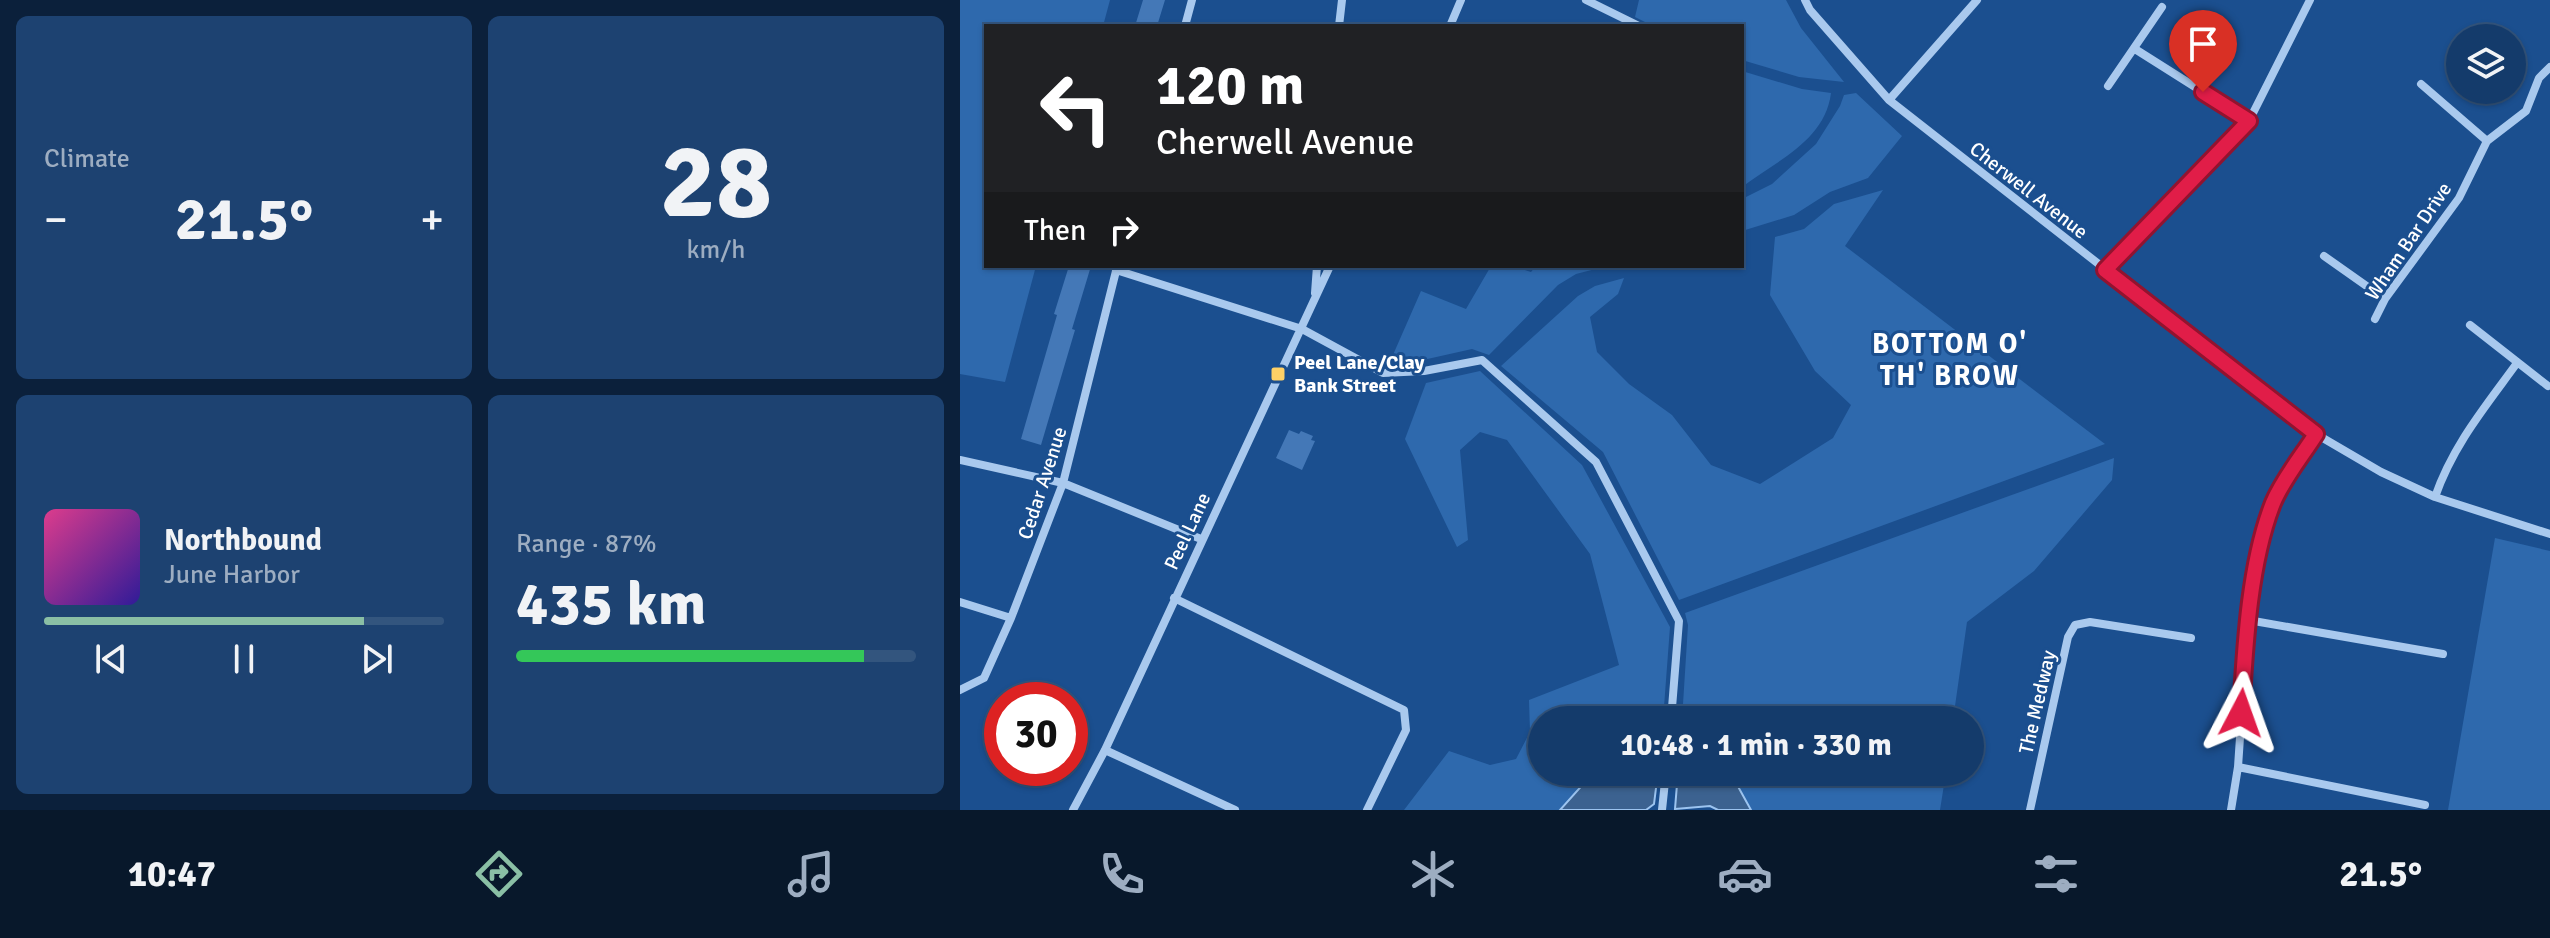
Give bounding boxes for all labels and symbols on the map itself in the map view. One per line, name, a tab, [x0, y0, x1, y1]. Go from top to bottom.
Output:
pin	[2169, 10, 2237, 92]
street label: Cherwell Avenue	[1964, 136, 2093, 244]
street label: Wham Bar Drive	[2360, 177, 2457, 305]
district label: BOTTOM O' TH' BROW	[1872, 327, 2028, 393]
place label: Peel Lane/Clay Bank Street	[1294, 350, 1425, 398]
marker: Peel Lane/Clay Bank Street	[1269, 365, 1287, 383]
street label: Cedar Avenue	[1013, 424, 1072, 543]
street label: Peel Lane	[1159, 489, 1216, 574]
street label: The Medway	[2013, 647, 2062, 756]
position arrow	[2199, 671, 2283, 755]
speed limit sign: 30	[984, 682, 1088, 786]

